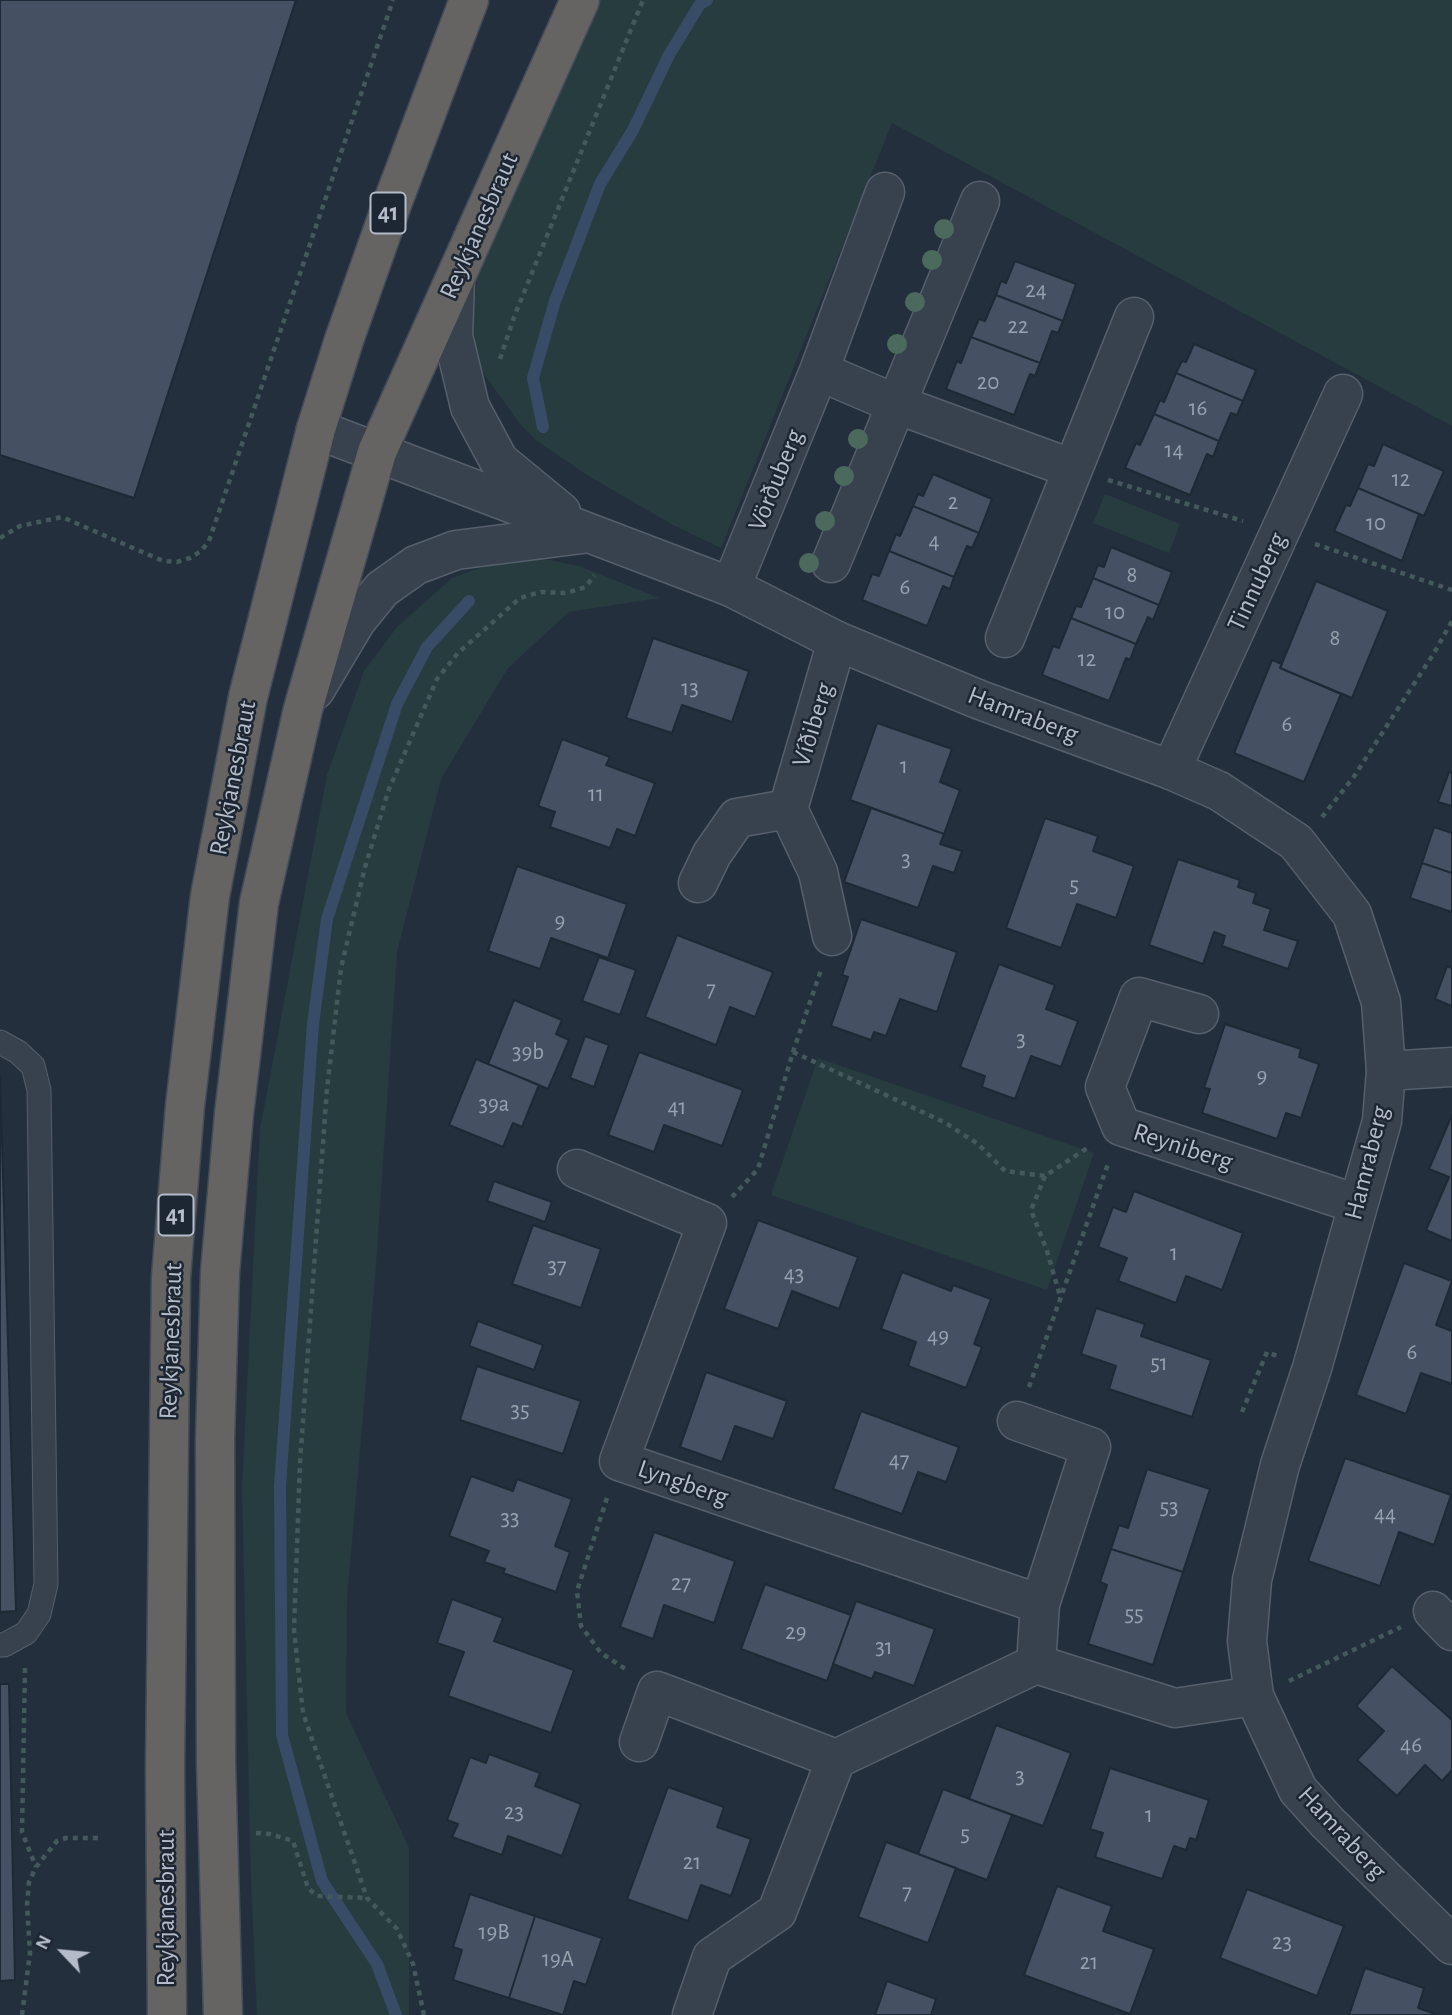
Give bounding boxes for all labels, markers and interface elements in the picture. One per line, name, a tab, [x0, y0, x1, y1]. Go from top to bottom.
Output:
street label: Reykjanesbraut	[433, 148, 525, 304]
road number: 41	[370, 192, 406, 233]
house number: 24	[1025, 276, 1047, 304]
house number: 22	[1008, 312, 1028, 340]
house number: 20	[977, 368, 999, 396]
house number: 16	[1189, 394, 1207, 422]
street label: Vörðuberg	[742, 425, 810, 535]
house number: 14	[1165, 436, 1183, 464]
house number: 12	[1392, 465, 1410, 493]
house number: 2	[948, 488, 958, 516]
house number: 10	[1366, 509, 1386, 537]
house number: 4	[928, 527, 940, 555]
street label: Tinnuberg	[1221, 528, 1293, 636]
house number: 8	[1127, 561, 1137, 589]
house number: 6	[900, 573, 910, 601]
house number: 10	[1105, 598, 1125, 626]
house number: 8	[1330, 624, 1340, 652]
house number: 12	[1078, 645, 1096, 673]
house number: 13	[681, 674, 699, 702]
street label: Víðiberg	[785, 679, 841, 771]
street label: Hamraberg	[963, 680, 1083, 750]
street label: Reykjanesbraut	[203, 698, 263, 858]
house number: 6	[1282, 710, 1292, 738]
house number: 1	[900, 752, 908, 780]
house number: 11	[588, 780, 604, 808]
house number: 3	[901, 845, 911, 873]
house number: 5	[1069, 871, 1079, 899]
house number: 9	[555, 907, 565, 935]
house number: 7	[706, 975, 716, 1003]
house number: 3	[1016, 1025, 1026, 1053]
house number: 39b	[512, 1038, 544, 1066]
house number: 9	[1257, 1062, 1267, 1090]
house number: 39a	[479, 1090, 509, 1118]
house number: 41	[668, 1093, 686, 1121]
street label: Hamraberg	[1338, 1103, 1396, 1223]
street label: Reyniberg	[1129, 1116, 1237, 1178]
road number: 41	[158, 1195, 194, 1236]
house number: 1	[1170, 1239, 1178, 1267]
house number: 37	[547, 1252, 567, 1280]
house number: 43	[784, 1260, 804, 1288]
street label: Reykjanesbraut	[153, 1262, 189, 1420]
house number: 49	[927, 1322, 949, 1350]
house number: 6	[1407, 1338, 1417, 1366]
house number: 51	[1150, 1349, 1168, 1377]
house number: 35	[510, 1396, 530, 1424]
house number: 47	[889, 1446, 909, 1474]
street label: Lyngberg	[634, 1453, 732, 1513]
house number: 53	[1159, 1493, 1179, 1521]
house number: 44	[1374, 1500, 1396, 1528]
house number: 33	[501, 1504, 519, 1532]
house number: 27	[671, 1569, 691, 1597]
house number: 55	[1124, 1600, 1144, 1628]
house number: 29	[785, 1618, 807, 1646]
house number: 31	[875, 1633, 893, 1661]
house number: 46	[1400, 1731, 1422, 1759]
house number: 3	[1015, 1762, 1025, 1790]
street label: Hamraberg	[1291, 1780, 1393, 1886]
house number: 23	[504, 1798, 524, 1826]
house number: 1	[1145, 1801, 1153, 1829]
house number: 5	[960, 1820, 970, 1848]
street label: Reykjanesbraut	[150, 1830, 182, 1986]
house number: 21	[683, 1848, 701, 1876]
house number: 7	[902, 1878, 912, 1906]
north arrow	[28, 1917, 98, 1987]
house number: 19B	[478, 1918, 510, 1946]
house number: 23	[1272, 1928, 1292, 1956]
text: N	[32, 1932, 55, 1953]
house number: 19A	[542, 1945, 574, 1973]
house number: 21	[1080, 1948, 1098, 1976]

